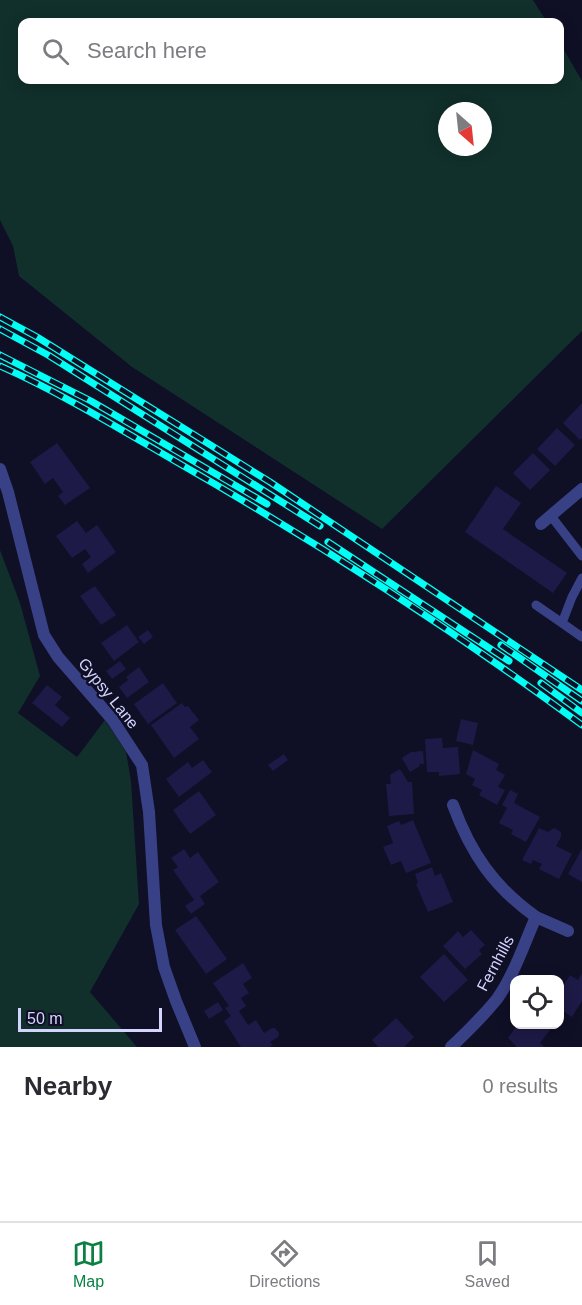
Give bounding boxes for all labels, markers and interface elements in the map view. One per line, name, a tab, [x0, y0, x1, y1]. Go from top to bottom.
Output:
search box	[18, 18, 564, 84]
icon: search	[39, 35, 72, 68]
text: Search here	[87, 38, 207, 63]
north arrow	[438, 102, 492, 156]
street label: Gypsy Lane	[75, 655, 142, 732]
street label: Fernhills	[474, 933, 517, 994]
map controls	[510, 975, 564, 1029]
button: locate	[510, 975, 564, 1029]
scale bar	[18, 1005, 162, 1032]
text: 50 m	[27, 1010, 63, 1027]
text: Nearby	[24, 1071, 112, 1101]
text: 0 results	[482, 1075, 558, 1097]
tab: Map	[72, 1237, 105, 1291]
tab: Directions	[249, 1237, 320, 1291]
tab: Saved	[465, 1237, 510, 1291]

